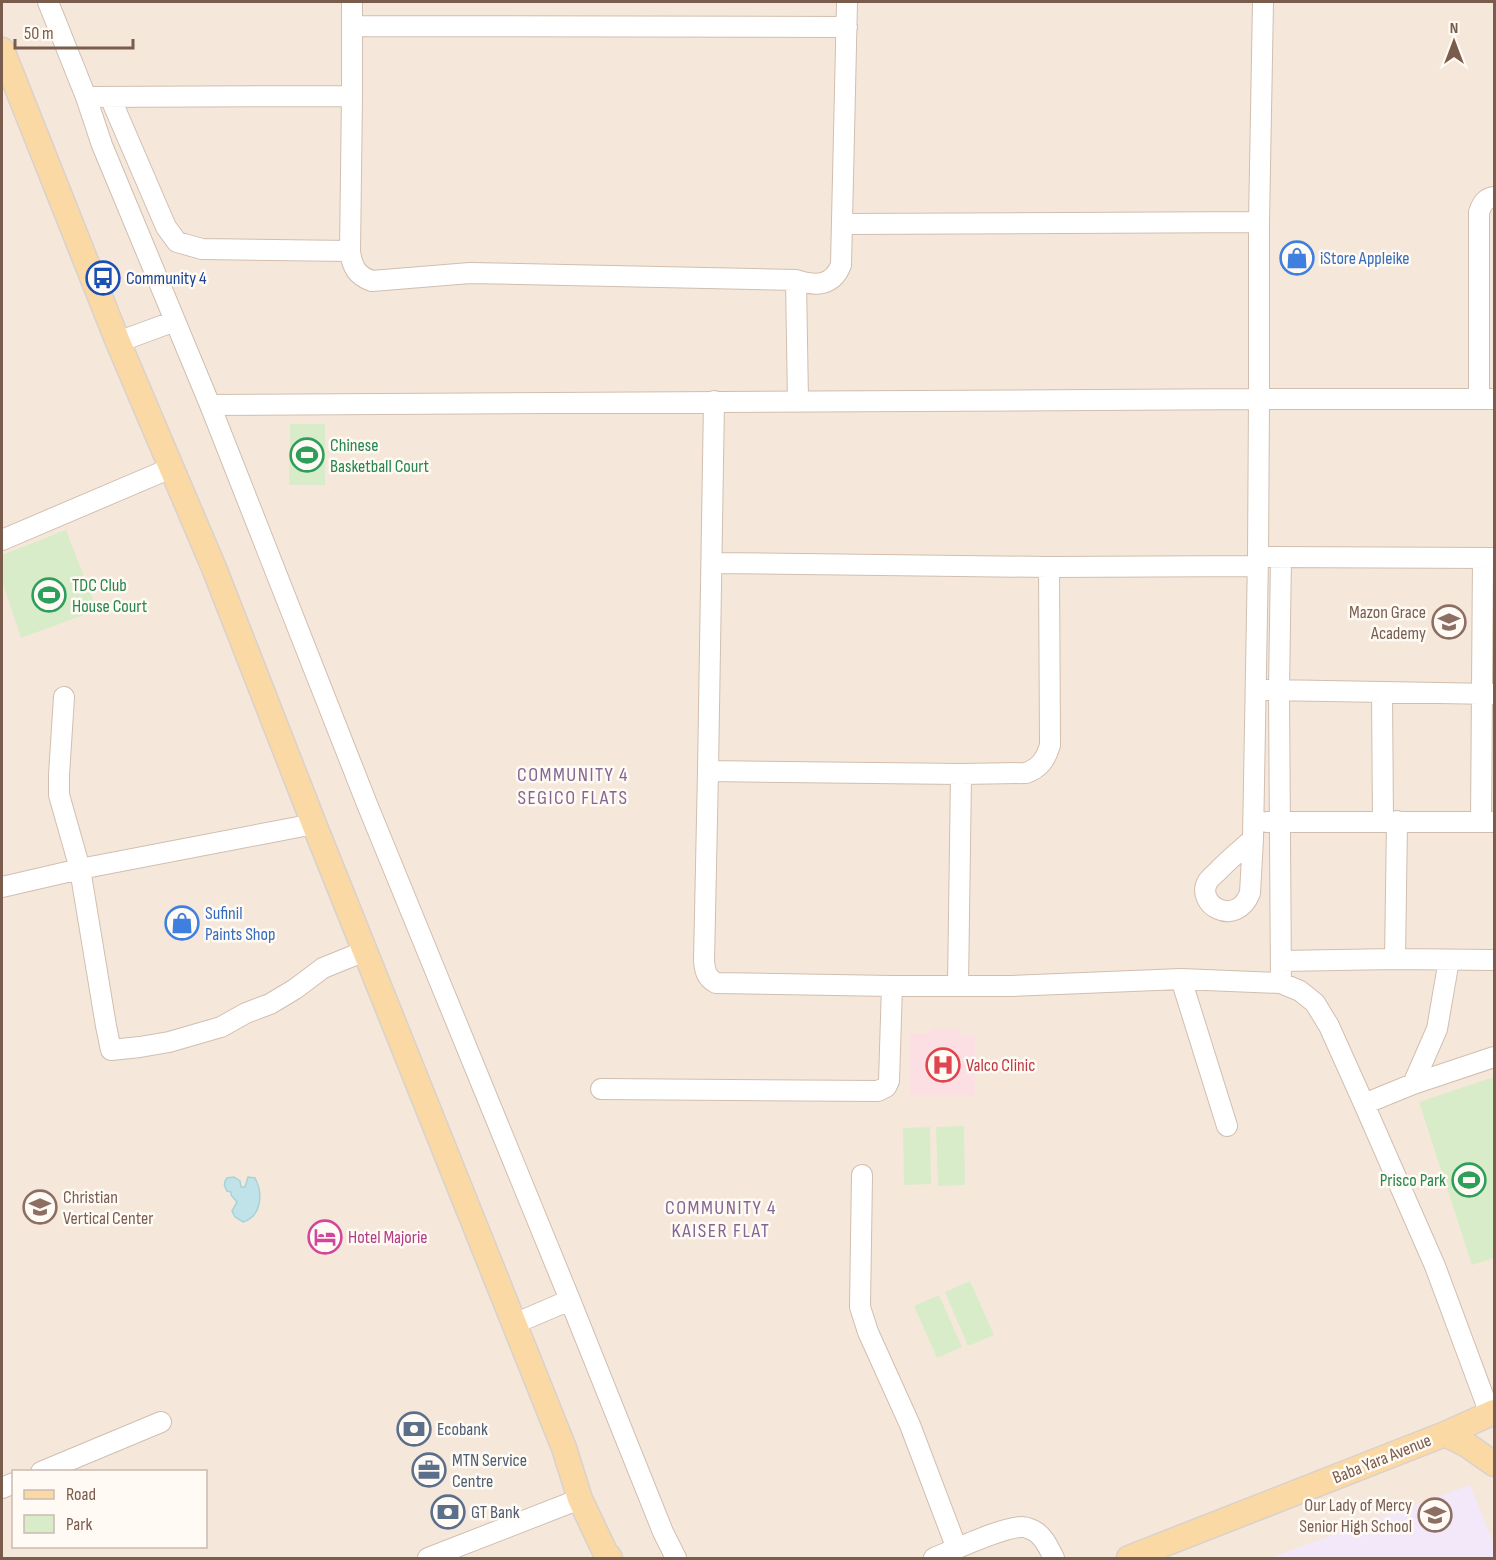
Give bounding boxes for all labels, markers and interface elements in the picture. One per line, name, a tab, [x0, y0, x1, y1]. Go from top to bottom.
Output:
scale bar	[15, 12, 134, 50]
north arrow	[1424, 12, 1484, 72]
text: N	[1450, 19, 1458, 38]
text: 50 m	[24, 23, 54, 44]
shop icon: iStore Appleike	[1279, 240, 1315, 276]
place label: iStore Appleike	[1320, 248, 1410, 269]
bus stop icon: Community 4	[85, 260, 121, 296]
place label: Community 4	[126, 268, 207, 289]
place label: Chinese Basketball Court	[330, 435, 430, 477]
sports icon: Chinese Basketball Court	[289, 437, 325, 473]
place label: TDC Club House Court	[72, 575, 148, 617]
sports icon: TDC Club House Court	[31, 577, 67, 613]
place label: Mazon Grace Academy	[1349, 602, 1426, 644]
school or university icon: Mazon Grace Academy	[1431, 604, 1467, 640]
district label: COMMUNITY 4 SEGICO FLATS	[517, 763, 629, 810]
place label: Sufinil Paints Shop	[205, 903, 276, 945]
shop icon: Sufinil Paints Shop	[164, 905, 200, 941]
hospital icon: Valco Clinic	[925, 1047, 961, 1083]
place label: Valco Clinic	[966, 1055, 1035, 1076]
sports icon: Prisco Park	[1451, 1162, 1487, 1198]
place label: Prisco Park	[1380, 1170, 1446, 1191]
place label: Christian Vertical Center	[63, 1187, 154, 1229]
school or university icon: Christian Vertical Center	[22, 1189, 58, 1225]
district label: COMMUNITY 4 KAISER FLAT	[665, 1196, 777, 1243]
hotel icon: Hotel Majorie	[307, 1219, 343, 1255]
place label: Hotel Majorie	[348, 1227, 427, 1248]
bank icon: Ecobank	[396, 1411, 432, 1447]
place label: Ecobank	[437, 1419, 488, 1440]
street label: Baba Yara Avenue	[1330, 1430, 1434, 1488]
place label: MTN Service Centre	[452, 1450, 527, 1492]
office icon: MTN Service Centre	[411, 1452, 447, 1488]
legend	[12, 1470, 207, 1548]
text: Road	[66, 1484, 96, 1505]
bank icon: GT Bank	[430, 1494, 466, 1530]
place label: Our Lady of Mercy Senior High School	[1299, 1495, 1412, 1537]
school or university icon: Our Lady of Mercy Senior High School	[1417, 1497, 1453, 1533]
place label: GT Bank	[471, 1502, 520, 1523]
text: Park	[66, 1514, 92, 1535]

